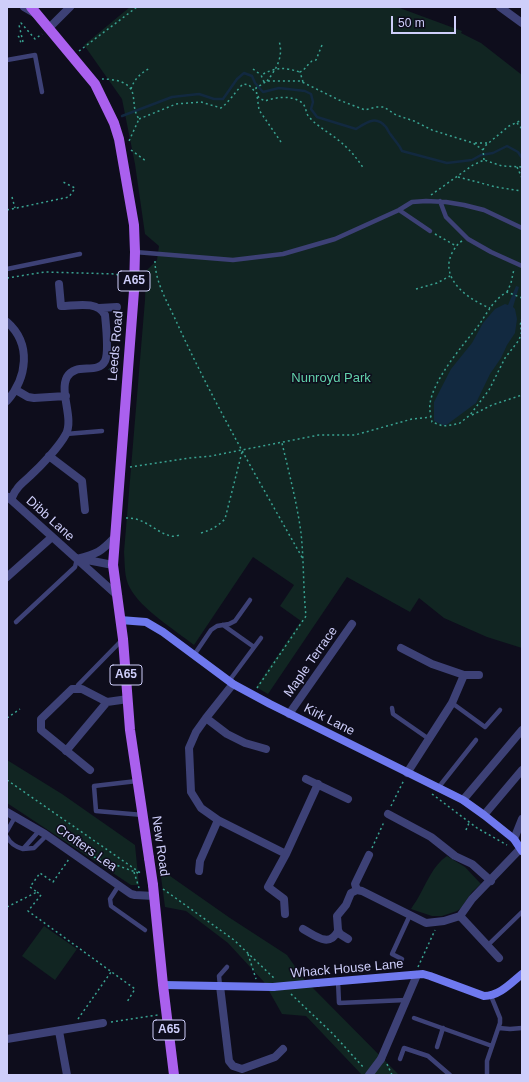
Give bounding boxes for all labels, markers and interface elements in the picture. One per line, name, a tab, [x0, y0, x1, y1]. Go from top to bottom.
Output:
scale bar	[393, 8, 458, 34]
text: 50 m	[398, 16, 425, 30]
road number: A65	[118, 271, 150, 291]
street label: Leeds Road	[105, 310, 127, 382]
park label: Nunroyd Park	[291, 370, 371, 386]
street label: Dibb Lane	[23, 493, 77, 545]
street label: Maple Terrace	[281, 624, 341, 700]
road number: A65	[110, 665, 142, 685]
street label: Kirk Lane	[301, 701, 357, 739]
street label: New Road	[148, 815, 172, 877]
street label: Crofters Lea	[52, 821, 120, 875]
street label: Whack House Lane	[290, 956, 404, 982]
road number: A65	[153, 1020, 185, 1040]

